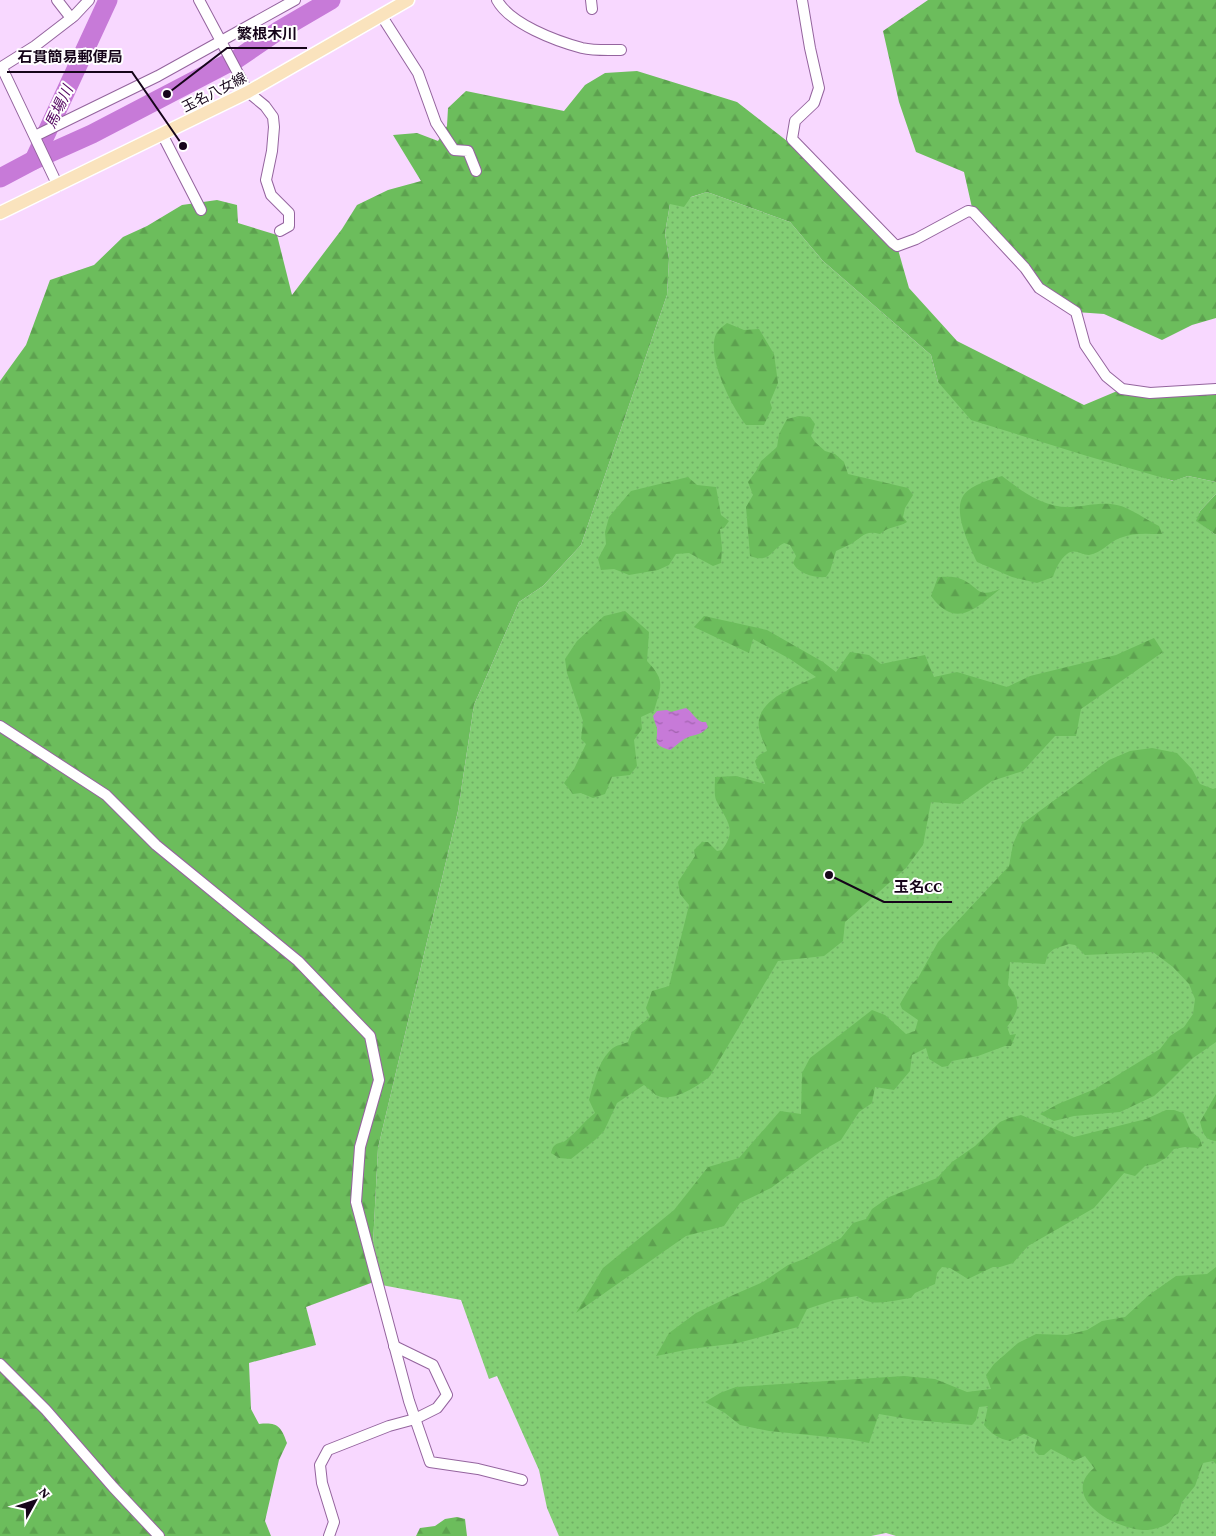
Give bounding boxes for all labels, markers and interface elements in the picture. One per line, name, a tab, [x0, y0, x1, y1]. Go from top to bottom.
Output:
callout: 繁根木川	[227, 18, 307, 48]
text: 繁根木川	[237, 26, 297, 42]
callout: 石貫簡易郵便局	[7, 42, 132, 72]
text: 石貫簡易郵便局	[17, 49, 123, 65]
street label: 玉名八女線	[179, 69, 249, 115]
water label: 馬場川	[42, 81, 77, 131]
callout: 玉名CC	[884, 872, 952, 902]
text: 玉名CC	[894, 879, 942, 895]
north arrow	[10, 1476, 60, 1526]
text: N	[36, 1484, 54, 1502]

